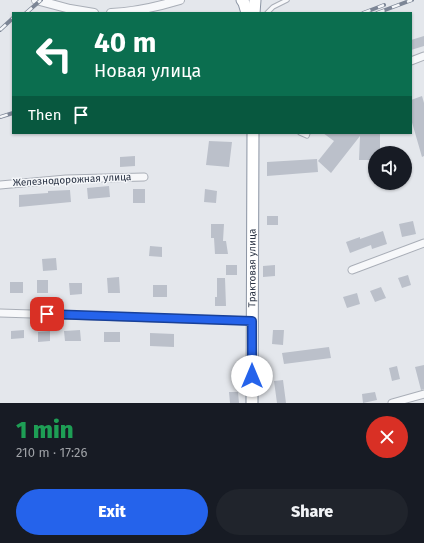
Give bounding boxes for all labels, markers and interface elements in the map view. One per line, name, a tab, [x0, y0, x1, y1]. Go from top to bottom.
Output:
text: 40 m	[94, 26, 157, 59]
icon: left	[28, 28, 80, 80]
text: Новая улица	[94, 60, 201, 82]
icon: arrive	[70, 104, 92, 126]
text: Then	[28, 106, 62, 124]
map controls	[368, 146, 412, 190]
button: sound	[368, 146, 412, 190]
street label: Железнодорожная улица	[12, 171, 132, 189]
street label: Трактовая улица	[246, 229, 259, 307]
pin	[30, 297, 64, 331]
icon: arrive	[36, 303, 58, 325]
position arrow	[231, 355, 273, 397]
text: 1 min	[16, 416, 74, 444]
button: close	[366, 416, 408, 458]
text: 210 m · 17:26	[16, 445, 87, 460]
button: Exit	[16, 489, 208, 535]
button: Share	[216, 489, 408, 535]

